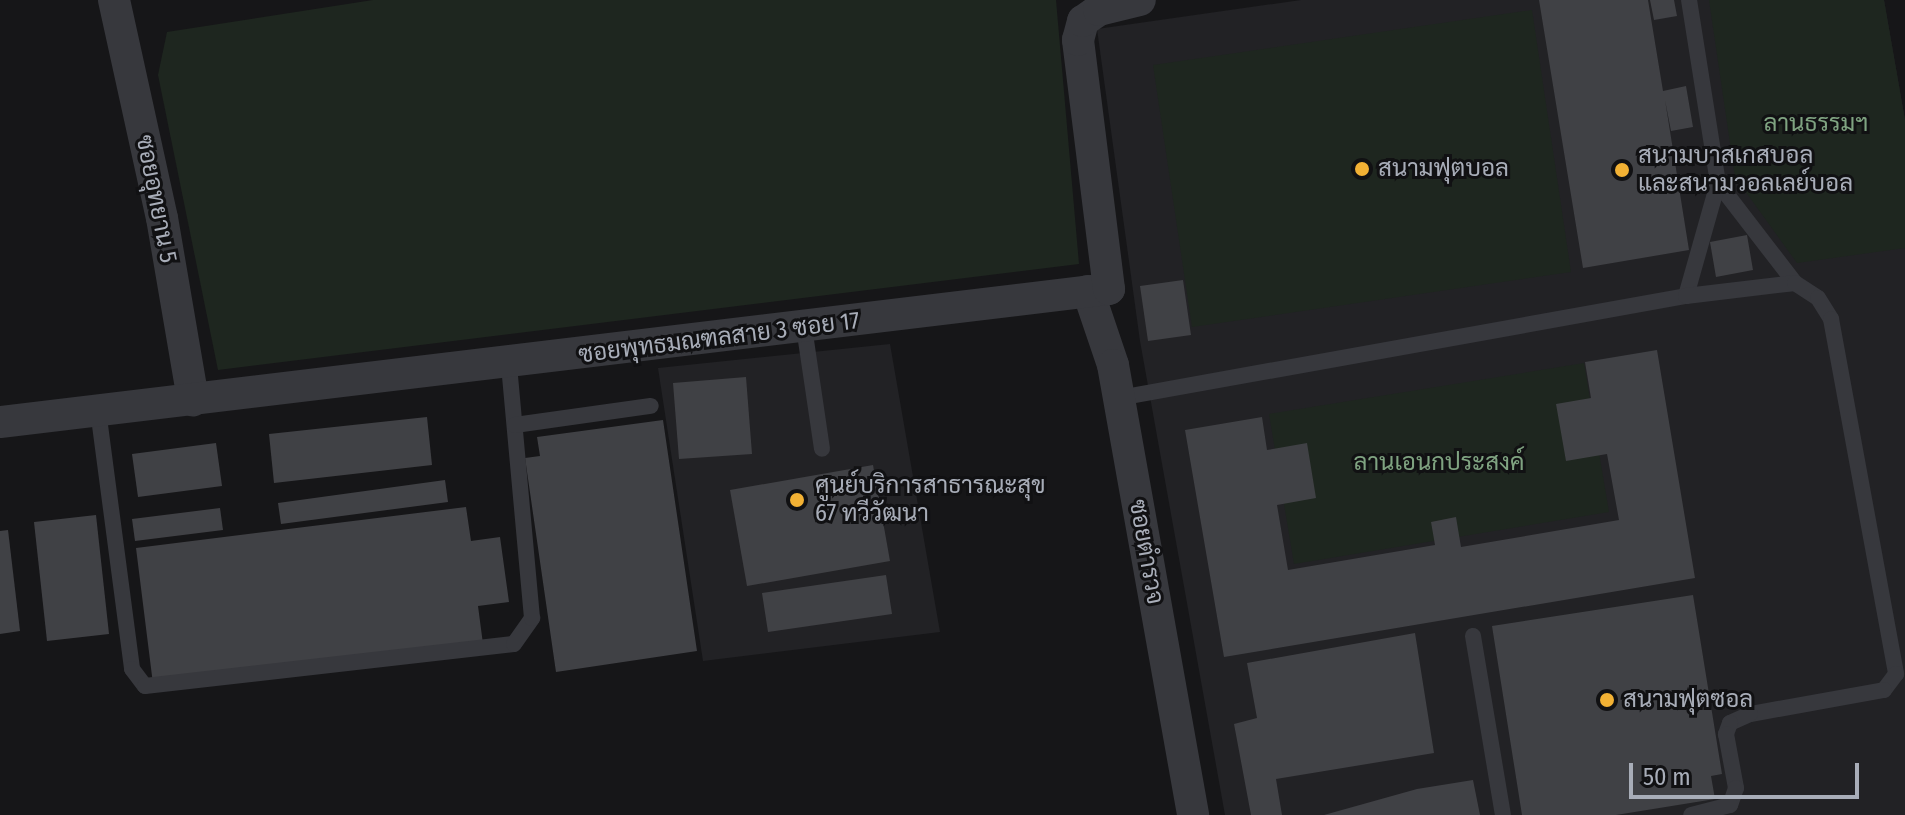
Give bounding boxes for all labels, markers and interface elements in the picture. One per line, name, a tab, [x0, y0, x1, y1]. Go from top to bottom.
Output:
park label: ลานธรรมฯ	[1764, 110, 1868, 138]
street label: ซอยอุทยาน 5	[129, 133, 183, 265]
place label: สนามบาสเกสบอล และสนามวอลเลย์บอล	[1638, 142, 1853, 198]
place label: สนามฟุตบอล	[1378, 155, 1509, 183]
marker: สนามฟุตบอล	[1353, 160, 1371, 178]
marker: สนามบาสเกสบอล และสนามวอลเลย์บอล	[1613, 161, 1631, 179]
street label: ซอยพุทธมณฑลสาย 3 ซอย 17	[577, 306, 861, 370]
park label: ลานเอนกประสงค์	[1354, 449, 1524, 477]
place label: ศูนย์บริการสาธารณะสุข 67 ทวีวัฒนา	[815, 472, 1045, 528]
marker: ศูนย์บริการสาธารณะสุข 67 ทวีวัฒนา	[786, 489, 808, 511]
street label: ซอยตำรวจ	[1123, 497, 1169, 607]
place label: สนามฟุตซอล	[1623, 686, 1753, 714]
marker: สนามฟุตซอล	[1598, 691, 1616, 709]
scale bar	[1633, 747, 1863, 797]
text: 50 m	[1643, 763, 1691, 791]

